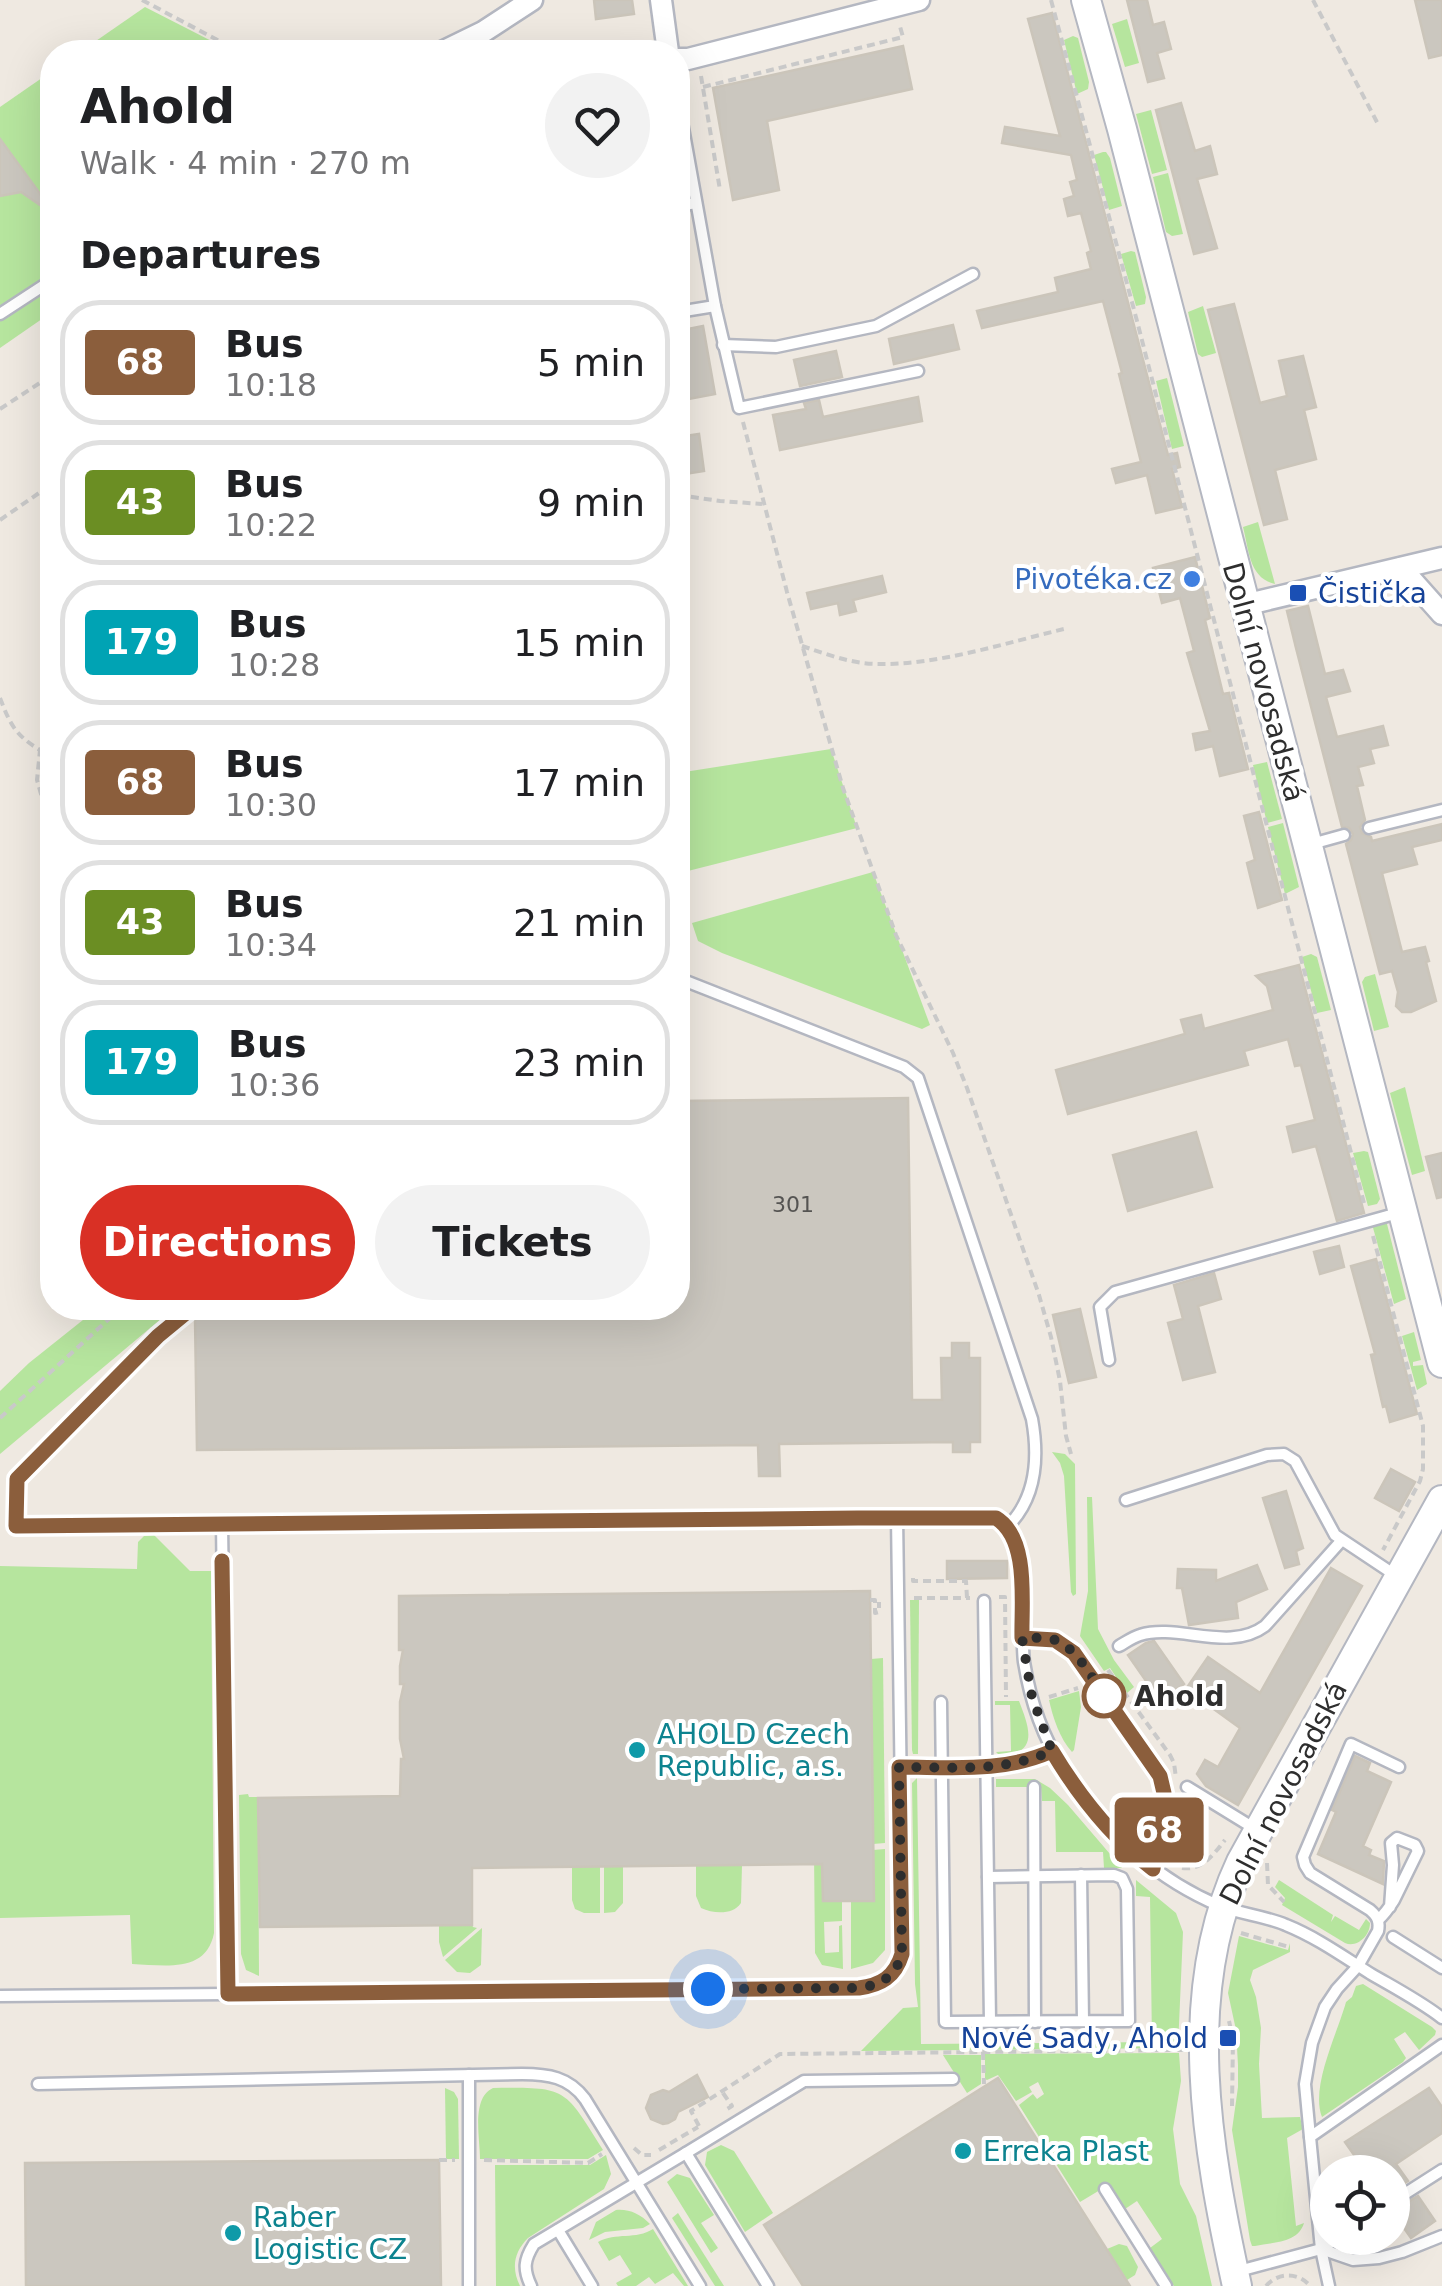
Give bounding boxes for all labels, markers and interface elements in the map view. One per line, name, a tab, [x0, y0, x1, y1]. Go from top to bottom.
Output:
button: heart	[545, 73, 650, 178]
text: Ahold	[80, 78, 235, 134]
text: Walk · 4 min · 270 m	[80, 144, 411, 182]
text: Departures	[80, 233, 321, 277]
text: Bus	[225, 322, 304, 366]
text: 5 min	[537, 341, 645, 385]
text: 68	[116, 342, 164, 382]
text: 10:18	[225, 366, 317, 404]
text: Bus	[225, 462, 304, 506]
text: 9 min	[537, 481, 645, 525]
text: 43	[116, 482, 164, 522]
text: 10:22	[225, 506, 317, 544]
street label: Dolní novosadská	[1216, 559, 1311, 805]
place label: Pivotéka.cz	[1014, 563, 1172, 596]
marker: Pivotéka.cz	[1181, 568, 1203, 590]
place label: Čistička	[1318, 576, 1427, 610]
marker: Čistička	[1287, 582, 1309, 604]
text: Bus	[228, 602, 307, 646]
text: 15 min	[513, 621, 645, 665]
text: 179	[105, 622, 178, 662]
text: 10:28	[228, 646, 320, 684]
text: Bus	[225, 742, 304, 786]
text: 17 min	[513, 761, 645, 805]
text: 68	[116, 762, 164, 802]
text: 10:30	[225, 786, 317, 824]
text: Bus	[225, 882, 304, 926]
text: 21 min	[513, 901, 645, 945]
text: 43	[116, 902, 164, 942]
text: 10:34	[225, 926, 317, 964]
text: Bus	[228, 1022, 307, 1066]
text: 23 min	[513, 1041, 645, 1085]
text: 179	[105, 1042, 178, 1082]
text: 10:36	[228, 1066, 320, 1104]
button: Directions	[80, 1185, 355, 1300]
button: Tickets	[375, 1185, 650, 1300]
house number: 301	[772, 1192, 814, 1217]
marker: Ahold	[1083, 1675, 1125, 1717]
street label: Dolní novosadská	[1213, 1676, 1354, 1911]
place label: Ahold	[1134, 1680, 1224, 1713]
place label: AHOLD Czech Republic, a.s.	[657, 1718, 850, 1783]
marker: AHOLD Czech Republic, a.s.	[626, 1739, 648, 1761]
line badge: 68	[1114, 1798, 1204, 1862]
text: 68	[1135, 1810, 1183, 1850]
your location	[683, 1964, 733, 2014]
place label: Nové Sady, Ahold	[961, 2022, 1208, 2055]
marker: Nové Sady, Ahold	[1217, 2027, 1239, 2049]
place label: Erreka Plast	[983, 2135, 1149, 2168]
marker: Erreka Plast	[952, 2140, 974, 2162]
map controls	[1310, 2155, 1410, 2255]
button: locate	[1310, 2155, 1410, 2255]
place label: Raber Logistic CZ	[253, 2201, 407, 2266]
marker: Raber Logistic CZ	[222, 2222, 244, 2244]

